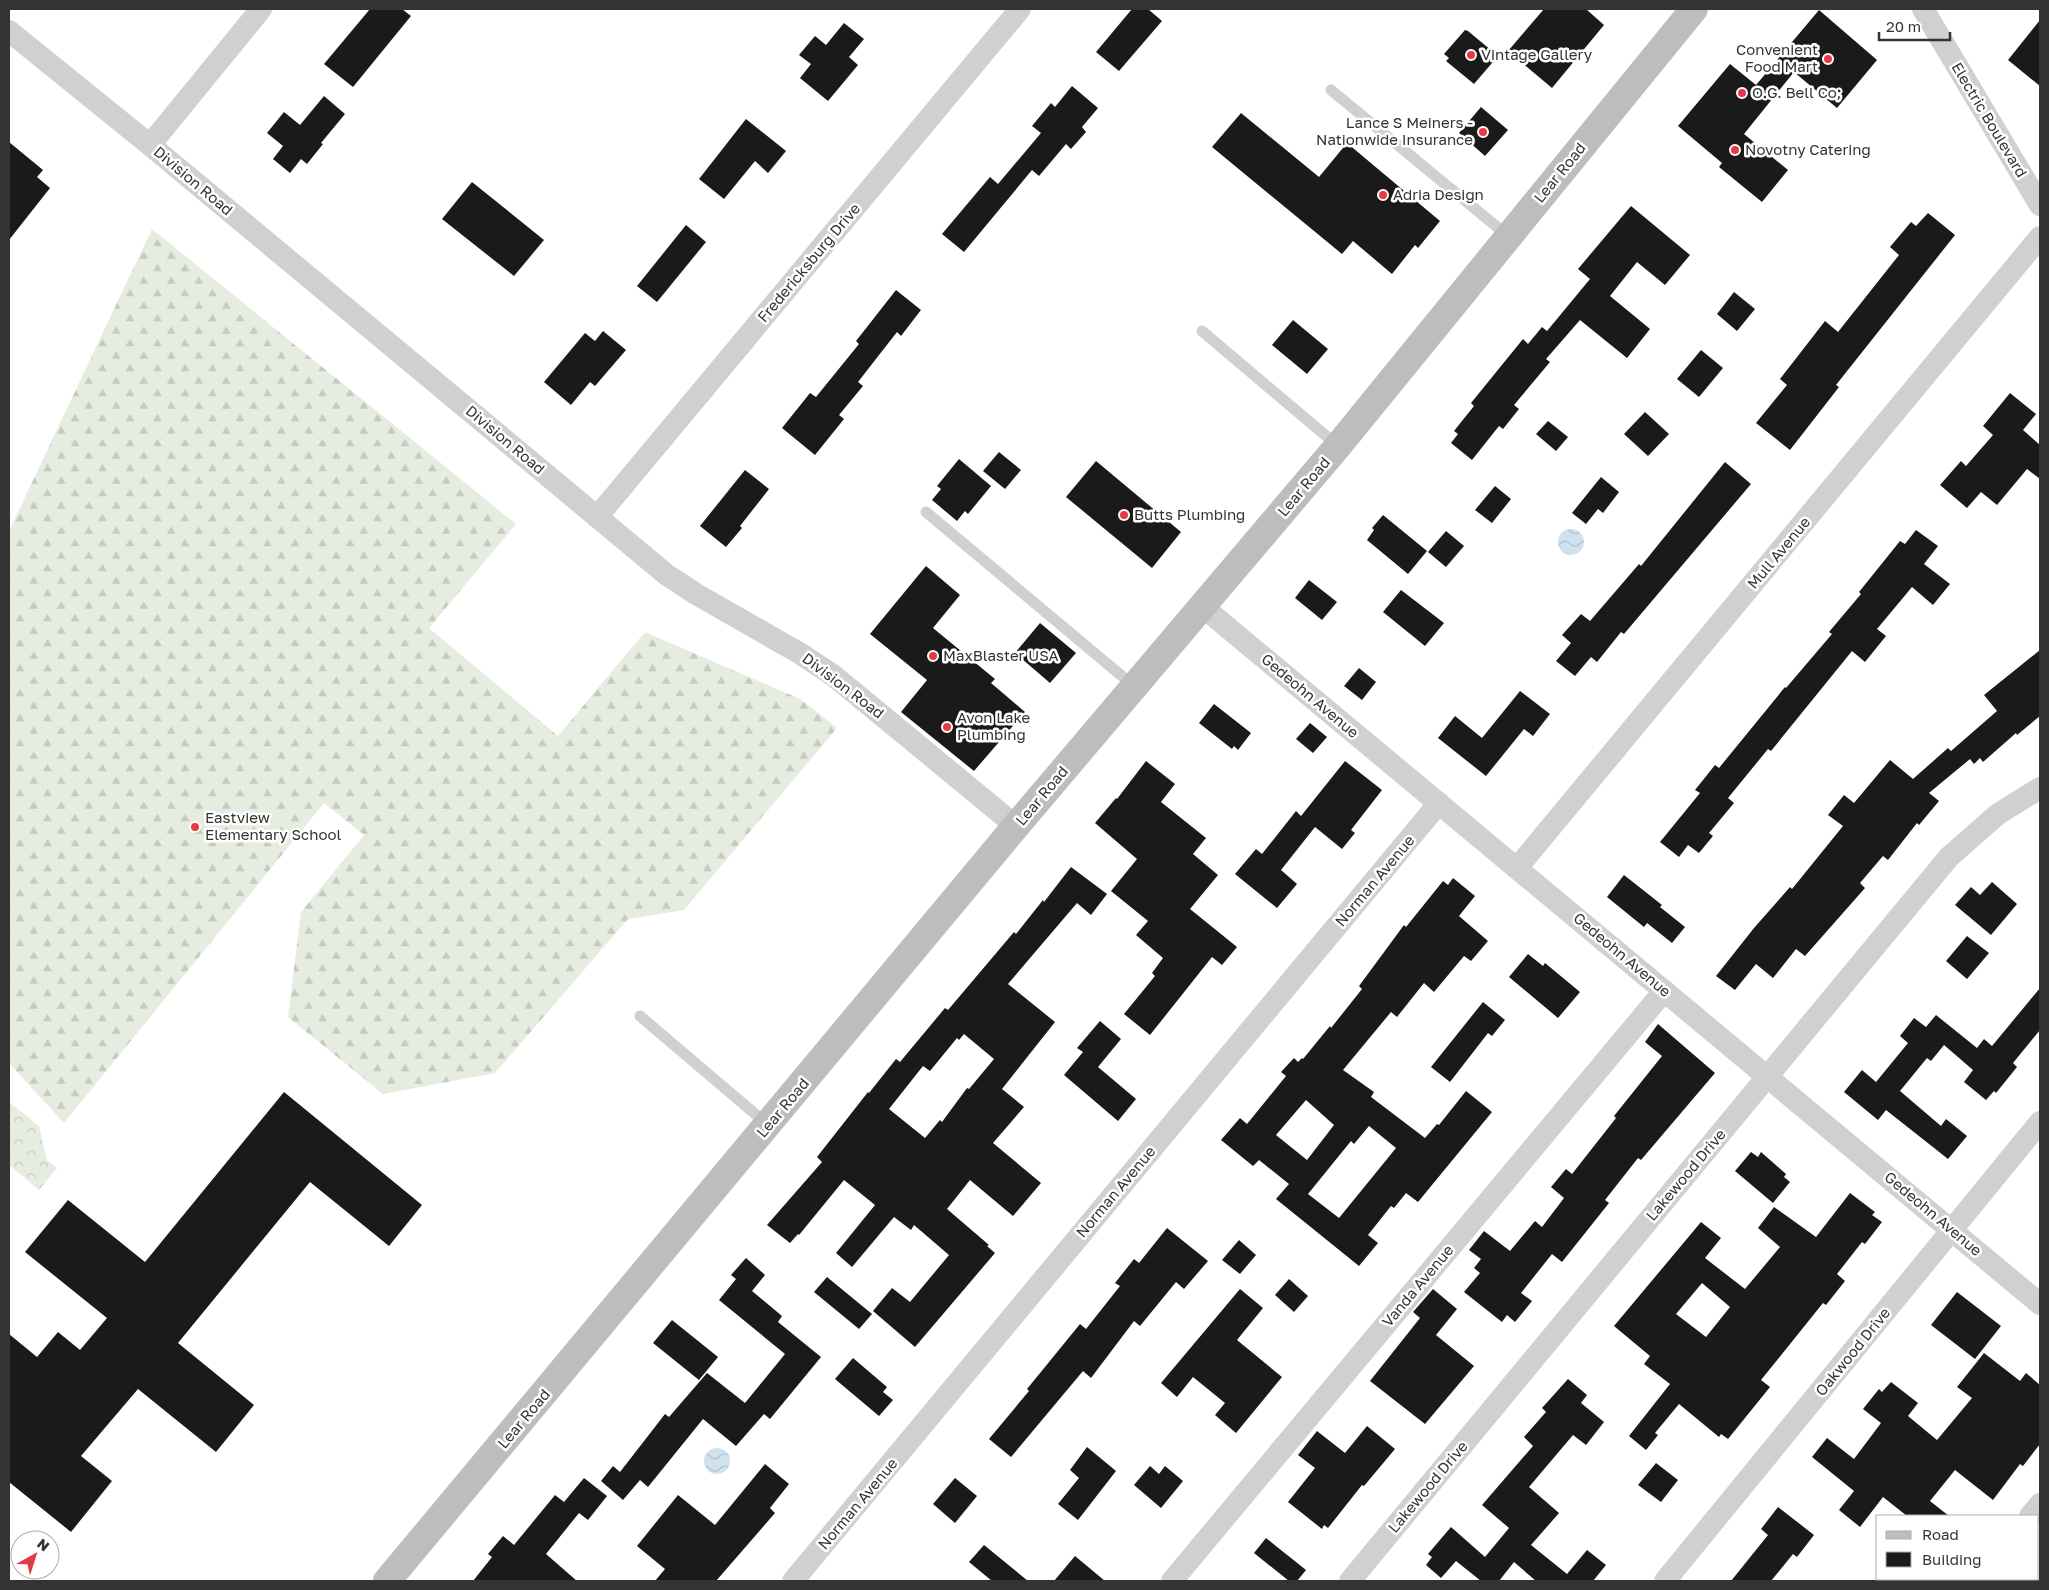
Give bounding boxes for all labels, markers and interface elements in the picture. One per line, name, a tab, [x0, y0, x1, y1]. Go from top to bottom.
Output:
scale bar	[1879, 10, 1950, 42]
text: 20 m	[1886, 17, 1921, 35]
place label: Convenient Food Mart	[1736, 40, 1818, 75]
place label: Vintage Gallery	[1481, 45, 1593, 63]
marker: Vintage Gallery	[1465, 49, 1477, 61]
marker: Convenient Food Mart	[1822, 53, 1834, 65]
street label: Electric Boulevard	[1948, 59, 2031, 180]
place label: O.G. Bell Co;	[1752, 83, 1841, 101]
marker: O.G. Bell Co;	[1736, 87, 1748, 99]
place label: Lance S Meiners - Nationwide Insurance	[1316, 113, 1473, 148]
marker: Lance S Meiners - Nationwide Insurance	[1477, 126, 1489, 138]
street label: Lear Road	[1530, 139, 1589, 206]
place label: Novotny Catering	[1745, 140, 1871, 158]
street label: Division Road	[150, 142, 237, 219]
marker: Novotny Catering	[1729, 144, 1741, 156]
place label: Adria Design	[1393, 185, 1484, 203]
marker: Adria Design	[1377, 189, 1389, 201]
street label: Fredericksburg Drive	[753, 199, 863, 326]
street label: Division Road	[462, 401, 549, 478]
street label: Lear Road	[1273, 453, 1333, 520]
place label: Butts Plumbing	[1134, 505, 1245, 523]
marker: Butts Plumbing	[1118, 509, 1130, 521]
street label: Mull Avenue	[1743, 513, 1814, 592]
place label: MaxBlaster USA	[943, 646, 1059, 664]
street label: Division Road	[799, 649, 888, 722]
street label: Gedeohn Avenue	[1258, 649, 1363, 741]
marker: MaxBlaster USA	[927, 650, 939, 662]
place label: Avon Lake Plumbing	[957, 708, 1031, 743]
marker: Avon Lake Plumbing	[941, 721, 953, 733]
street label: Lear Road	[1011, 762, 1071, 829]
place label: Eastview Elementary School	[205, 808, 341, 843]
marker: Eastview Elementary School	[189, 821, 201, 833]
street label: Norman Avenue	[1331, 831, 1418, 930]
street label: Gedeohn Avenue	[1570, 908, 1675, 1000]
street label: Lear Road	[752, 1074, 812, 1141]
street label: Lakewood Drive	[1642, 1125, 1729, 1224]
street label: Norman Avenue	[1072, 1142, 1159, 1241]
street label: Gedeohn Avenue	[1881, 1167, 1986, 1259]
street label: Vanda Avenue	[1378, 1241, 1457, 1330]
street label: Oakwood Drive	[1811, 1303, 1893, 1399]
street label: Lear Road	[493, 1385, 553, 1452]
street label: Lakewood Drive	[1384, 1437, 1471, 1536]
street label: Norman Avenue	[814, 1454, 901, 1553]
legend	[1876, 1515, 2039, 1580]
text: Road	[1922, 1525, 1959, 1543]
north arrow	[10, 1530, 60, 1580]
text: N	[34, 1535, 53, 1554]
text: Building	[1922, 1550, 1982, 1568]

